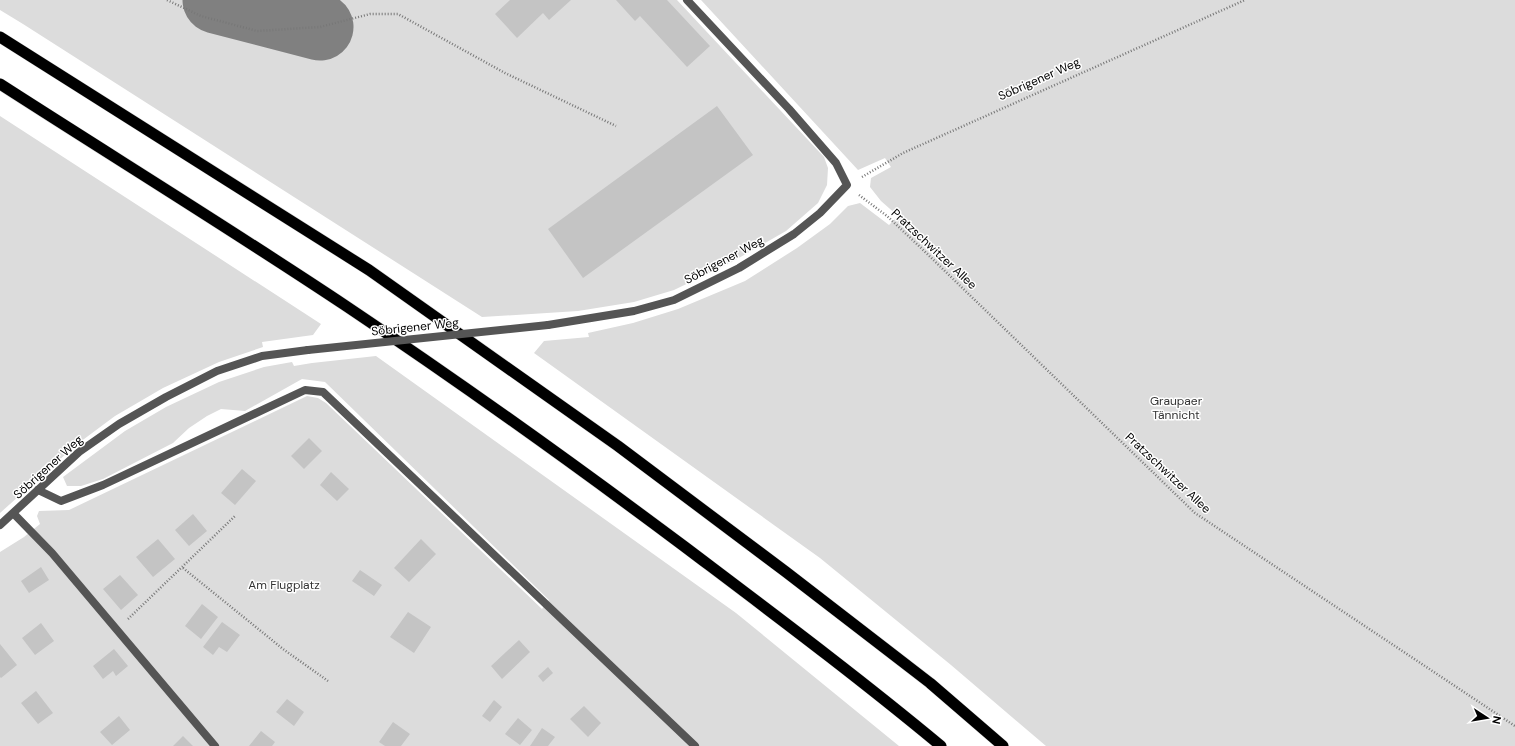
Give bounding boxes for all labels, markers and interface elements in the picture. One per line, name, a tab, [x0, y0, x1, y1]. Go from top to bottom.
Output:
street label: Söbrigener Weg	[996, 54, 1083, 104]
street label: Pratzschwitzer Allee	[888, 205, 980, 293]
street label: Söbrigener Weg	[681, 232, 767, 288]
street label: Söbrigener Weg	[370, 314, 460, 340]
park label: Graupaer Tännicht	[1150, 393, 1203, 423]
street label: Pratzschwitzer Allee	[1122, 429, 1214, 517]
street label: Söbrigener Weg	[10, 431, 86, 502]
park label: Am Flugplatz	[248, 577, 320, 593]
north arrow	[1467, 698, 1507, 738]
text: N	[1489, 715, 1504, 725]

